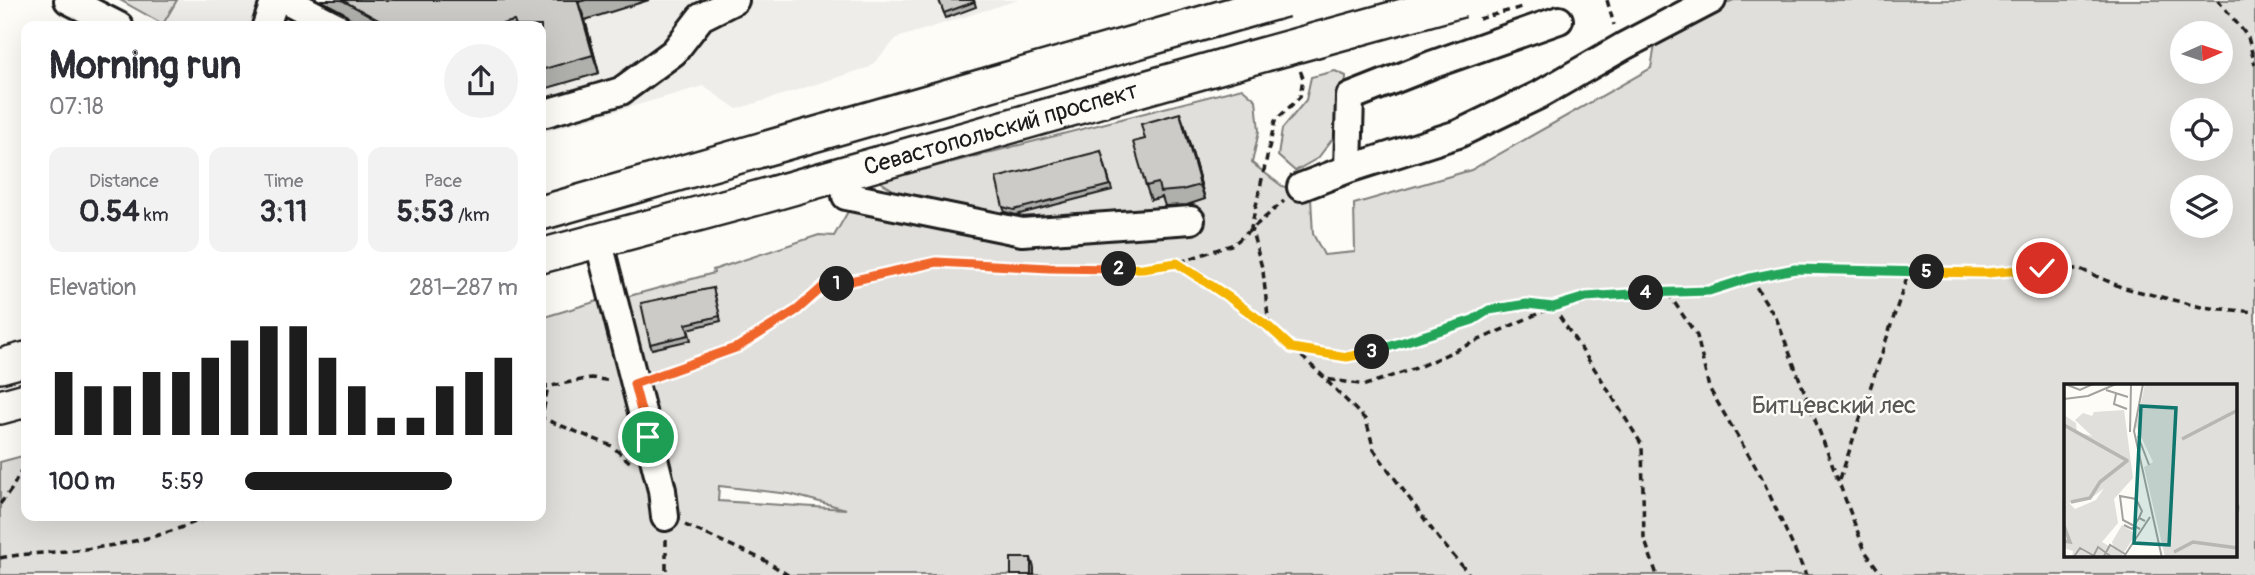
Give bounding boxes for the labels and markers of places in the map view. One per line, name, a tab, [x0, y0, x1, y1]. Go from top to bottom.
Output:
pin	[2012, 238, 2072, 298]
pin: 2	[1102, 252, 1136, 286]
pin: 5	[1910, 254, 1944, 290]
pin: 1	[820, 266, 854, 302]
pin: 4	[1628, 276, 1664, 310]
pin: 3	[1354, 334, 1390, 370]
pin	[618, 407, 678, 467]

